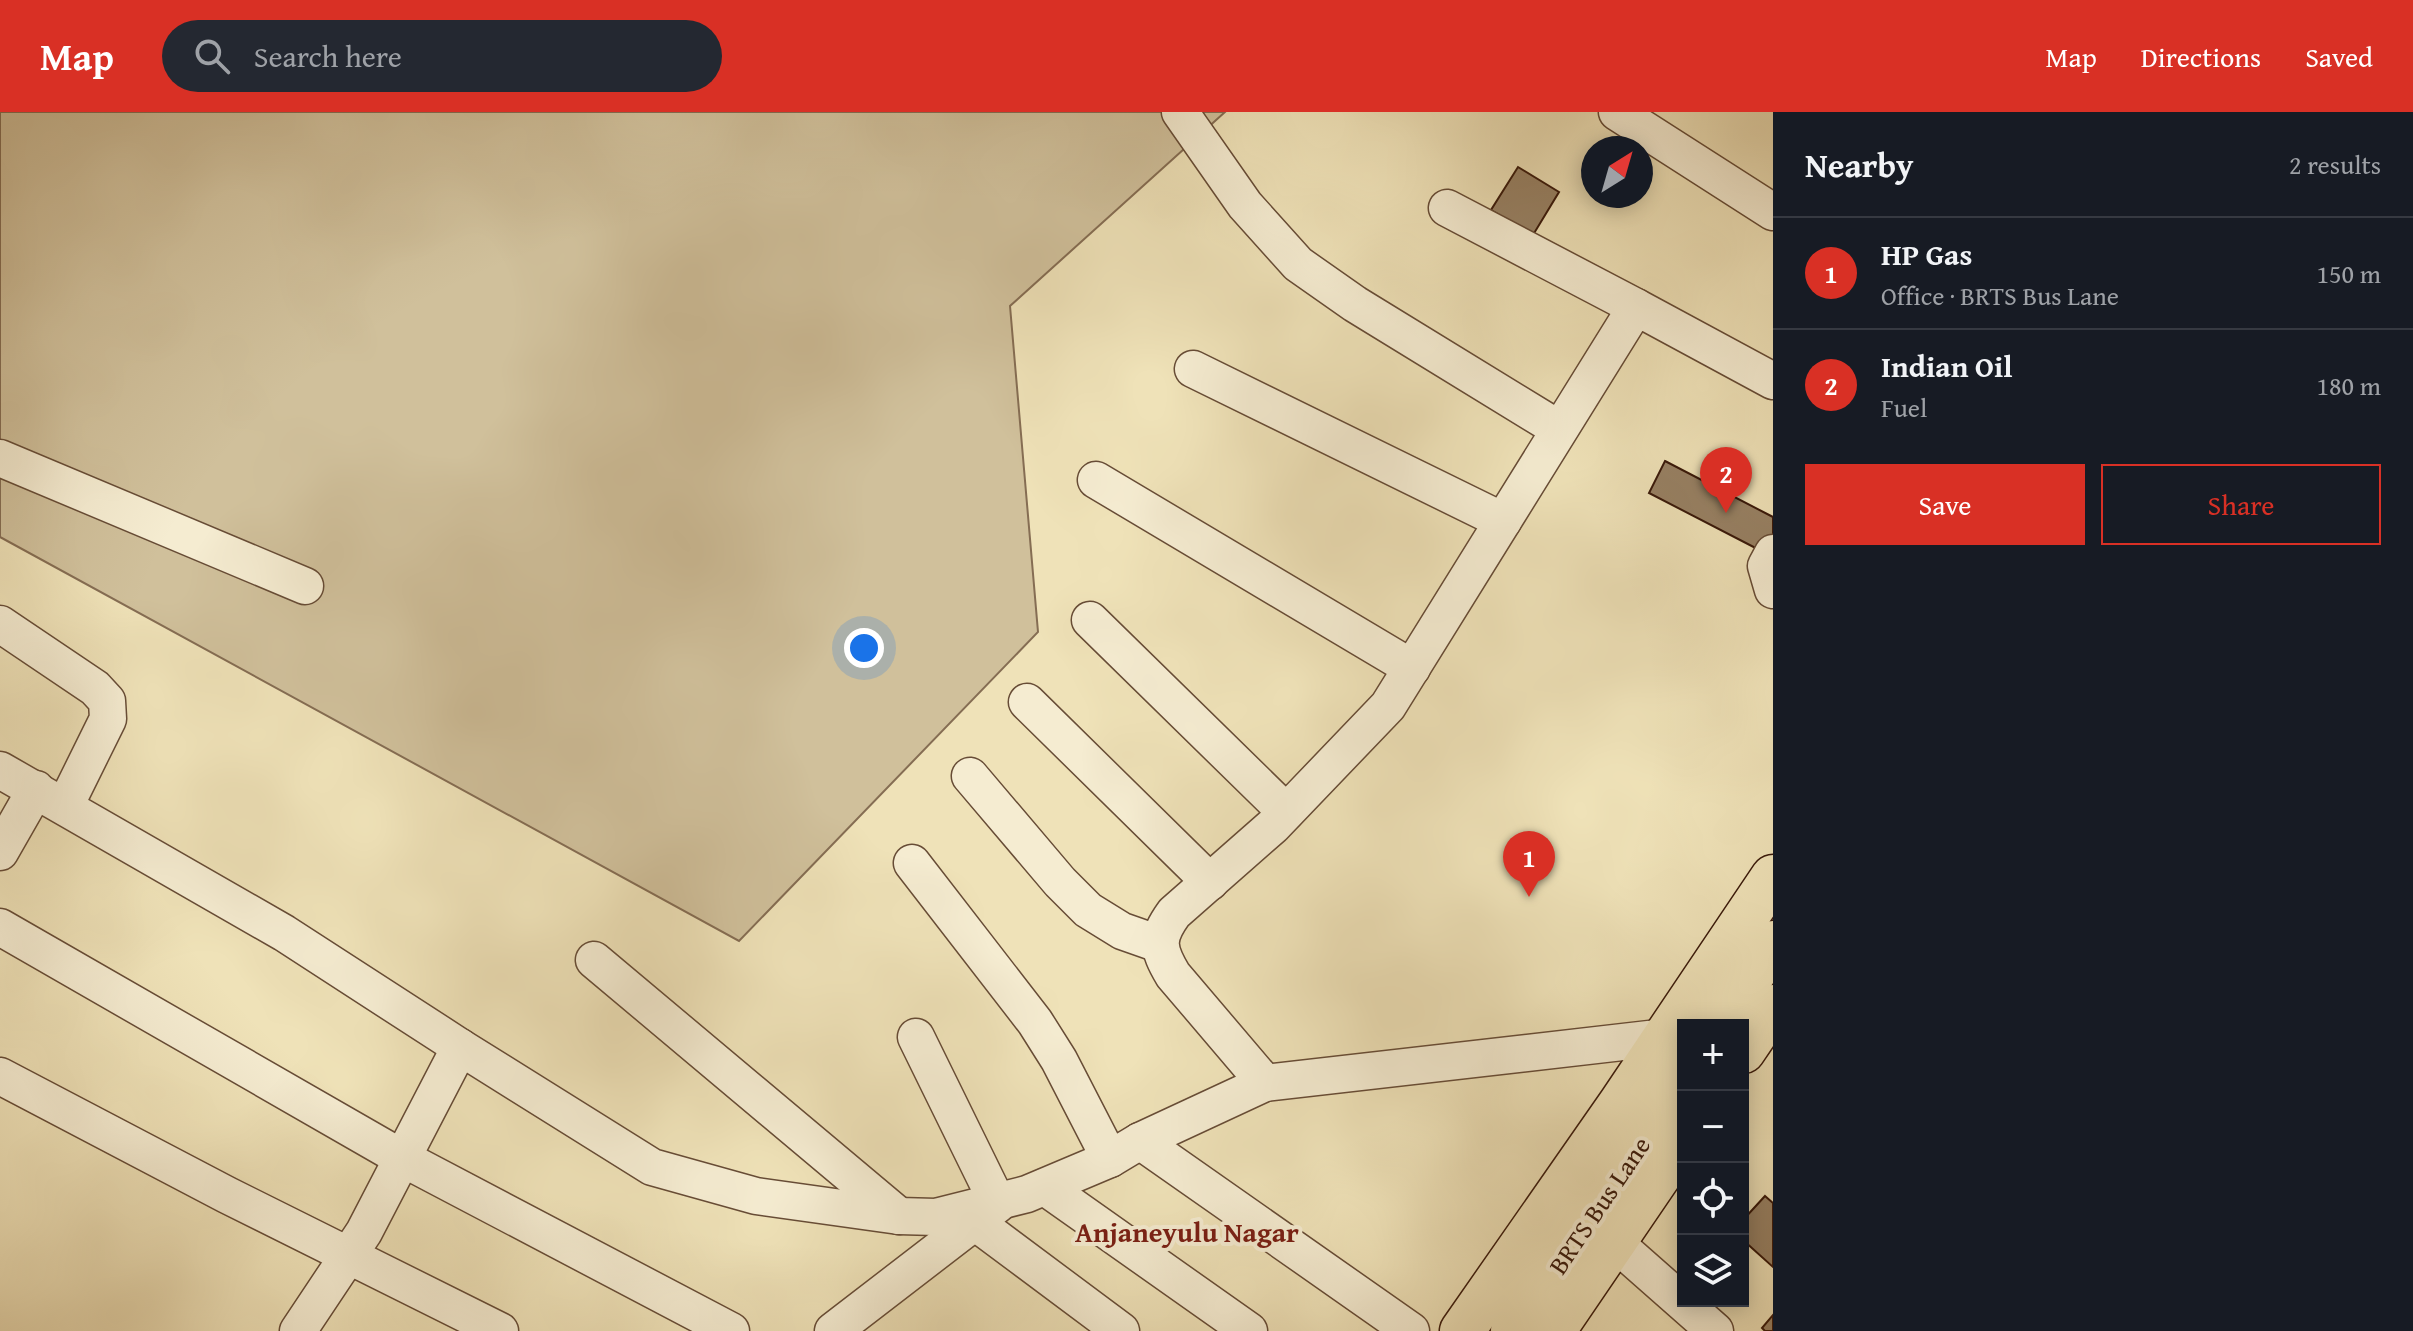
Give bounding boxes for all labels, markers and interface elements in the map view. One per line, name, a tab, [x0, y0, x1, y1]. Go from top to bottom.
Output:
search box	[162, 20, 722, 92]
text: Map	[40, 28, 114, 84]
icon: search	[190, 34, 234, 78]
text: Search here	[254, 34, 402, 78]
text: Map	[2045, 36, 2097, 77]
text: Directions	[2141, 36, 2261, 77]
text: Saved	[2305, 36, 2373, 77]
north arrow	[1581, 136, 1653, 208]
text: Nearby	[1805, 140, 1914, 189]
text: 2 results	[2289, 145, 2381, 184]
text: HP Gas	[1881, 232, 1972, 276]
text: 1	[1824, 254, 1838, 293]
text: 150 m	[2316, 254, 2381, 293]
text: Office · BRTS Bus Lane	[1881, 276, 2119, 315]
text: Indian Oil	[1881, 344, 2013, 388]
text: 2	[1824, 366, 1838, 405]
text: 180 m	[2316, 366, 2381, 405]
text: Fuel	[1881, 388, 1927, 427]
pin: 2	[1700, 447, 1752, 513]
button: Save	[1805, 464, 2085, 545]
button: Share	[2101, 464, 2381, 545]
your location	[844, 628, 884, 668]
pin: 1	[1503, 831, 1555, 897]
map controls	[1677, 1019, 1749, 1307]
button: +	[1677, 1019, 1749, 1091]
button: −	[1677, 1091, 1749, 1163]
street label: BRTS Bus Lane	[1538, 1128, 1660, 1282]
button: locate	[1677, 1163, 1749, 1235]
district label: Anjaneyulu Nagar	[1075, 1211, 1299, 1252]
button: layers	[1677, 1235, 1749, 1307]

